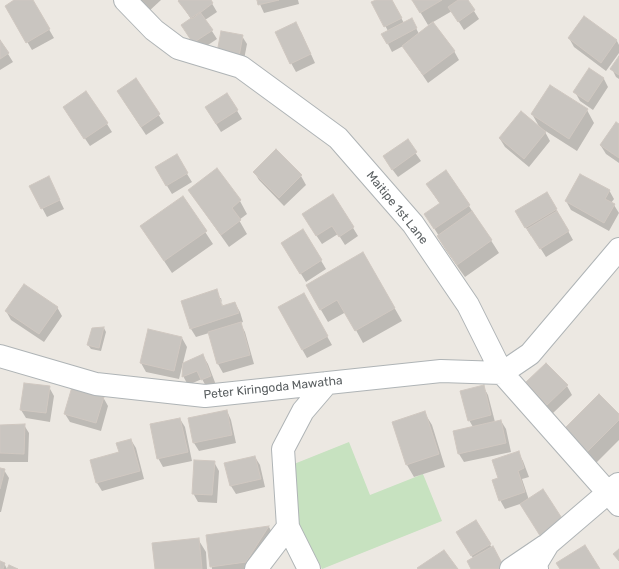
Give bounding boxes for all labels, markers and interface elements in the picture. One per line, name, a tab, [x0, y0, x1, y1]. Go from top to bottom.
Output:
street label: Maitipe 1st Lane	[363, 169, 431, 247]
street label: Peter Kiringoda Mawatha	[203, 374, 343, 402]

